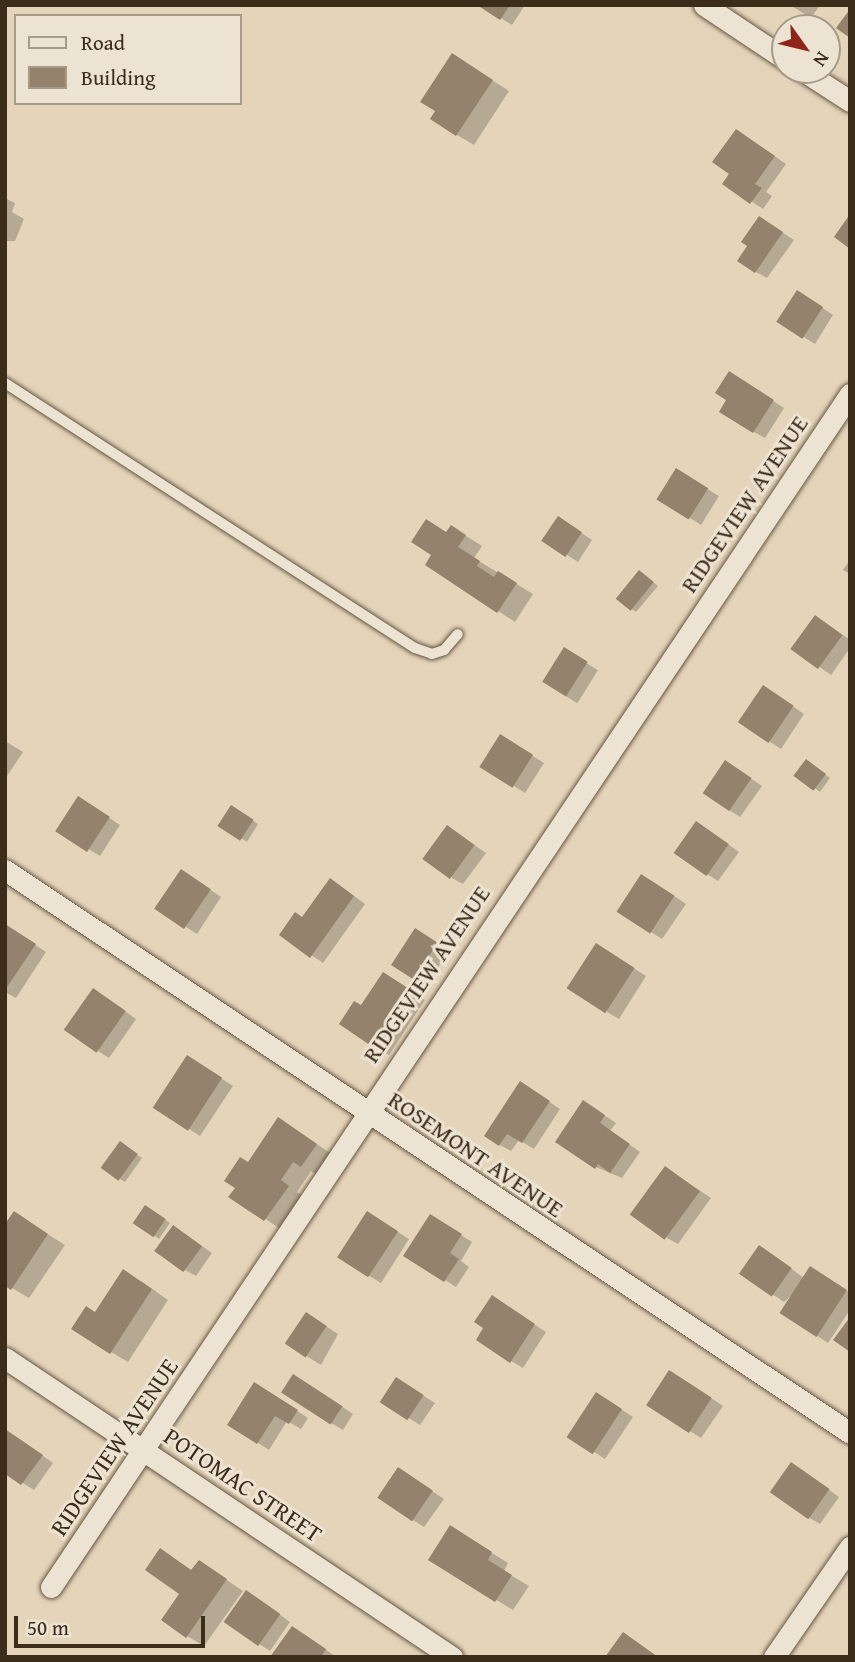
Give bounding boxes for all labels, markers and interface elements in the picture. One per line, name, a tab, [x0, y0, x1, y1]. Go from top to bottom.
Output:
legend	[14, 14, 242, 105]
north arrow	[771, 14, 841, 84]
text: Road	[81, 27, 125, 58]
text: N	[807, 47, 837, 73]
text: Building	[81, 62, 155, 93]
street label: RIDGEVIEW AVENUE	[674, 410, 814, 598]
street label: RIDGEVIEW AVENUE	[356, 880, 496, 1068]
street label: ROSEMONT AVENUE	[383, 1085, 569, 1223]
street label: RIDGEVIEW AVENUE	[44, 1353, 184, 1541]
street label: POTOMAC STREET	[158, 1421, 328, 1549]
scale bar	[18, 1602, 208, 1646]
text: 50 m	[27, 1612, 69, 1643]

